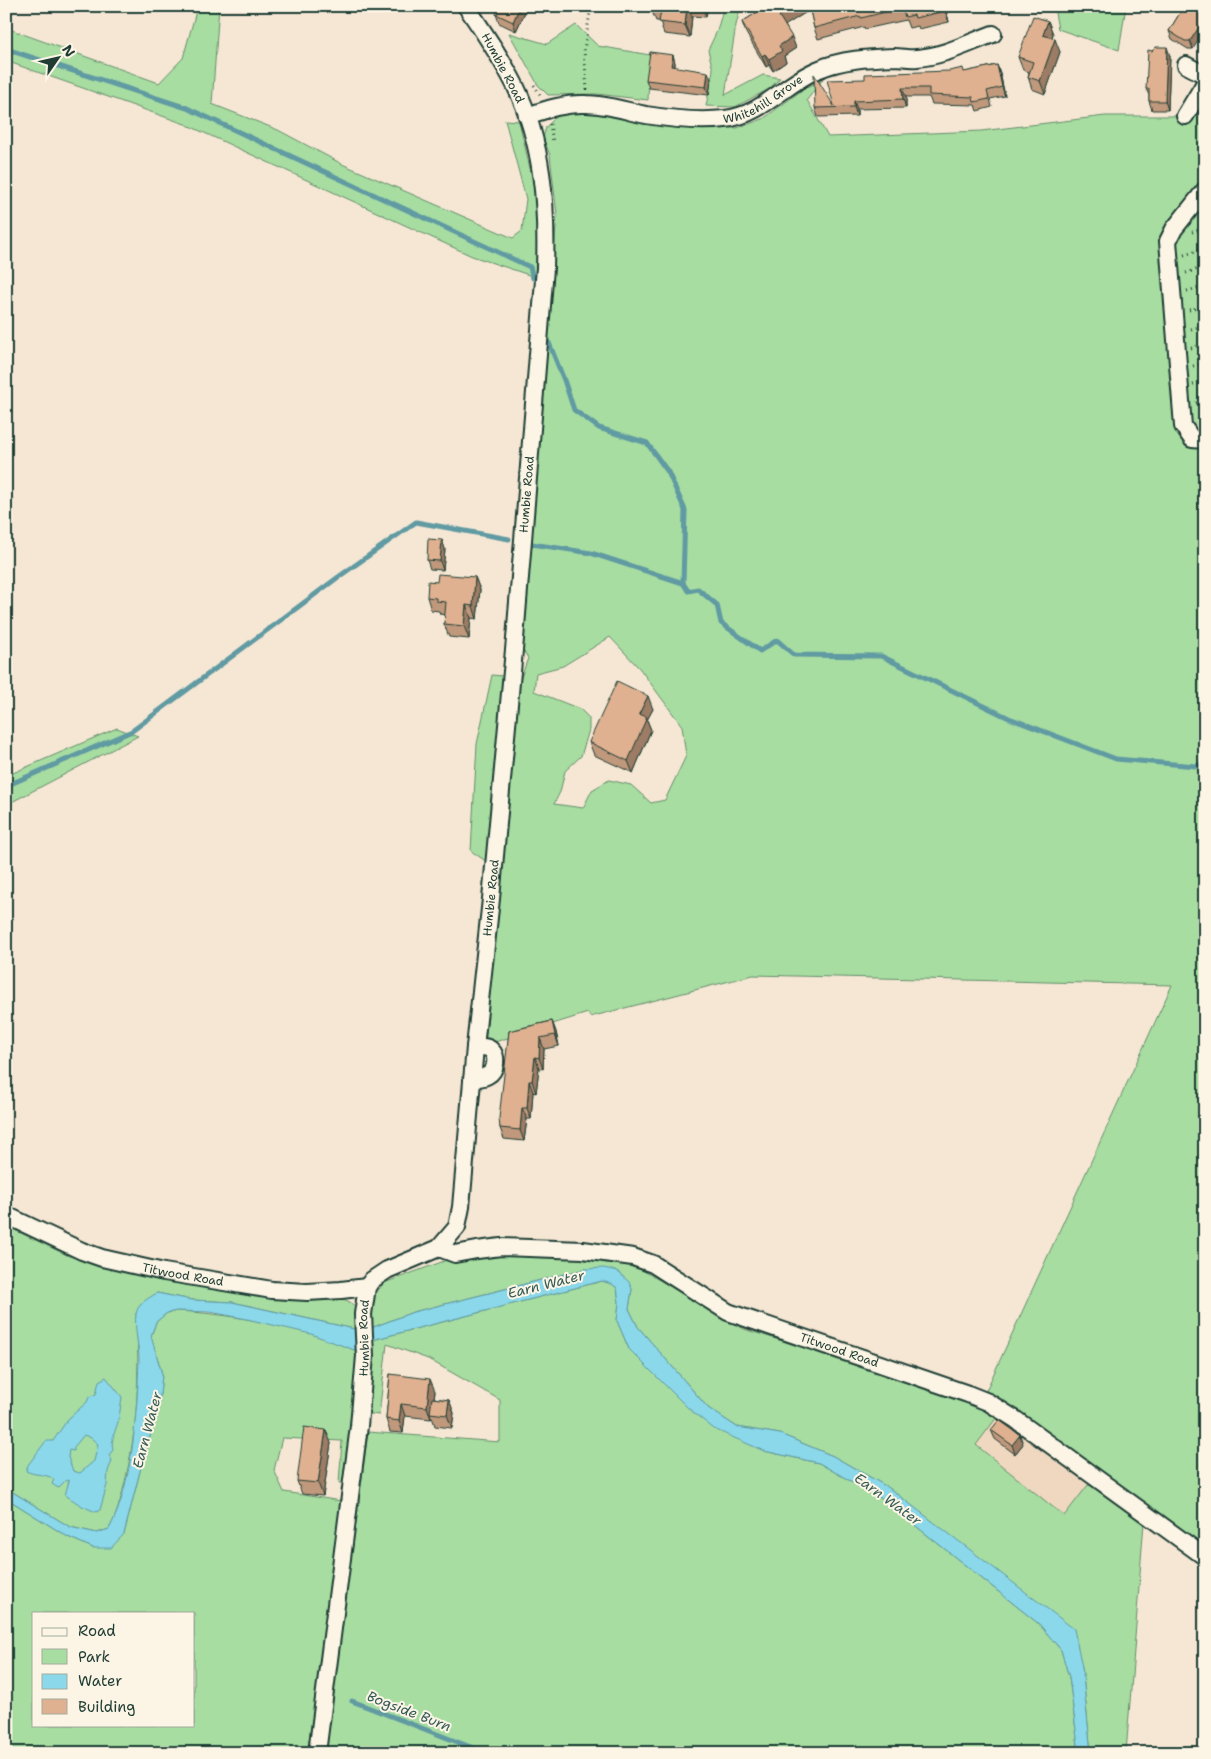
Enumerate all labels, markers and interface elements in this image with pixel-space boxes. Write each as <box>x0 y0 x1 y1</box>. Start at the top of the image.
street label: Humbie Road <box>478 30 528 106</box>
north arrow <box>32 32 82 82</box>
text: N <box>58 41 79 60</box>
street label: Whitehill Grove <box>722 71 806 127</box>
street label: Humbie Road <box>516 455 538 534</box>
street label: Humbie Road <box>479 858 503 937</box>
street label: Titwood Road <box>141 1259 225 1290</box>
water label: Earn Water <box>506 1266 587 1302</box>
street label: Humbie Road <box>355 1298 373 1377</box>
street label: Titwood Road <box>798 1329 881 1371</box>
water label: Earn Water <box>128 1389 166 1470</box>
water label: Earn Water <box>851 1469 925 1530</box>
legend <box>32 1612 195 1726</box>
text: Road <box>78 1621 116 1641</box>
text: Park <box>78 1647 110 1667</box>
text: Water <box>78 1671 122 1691</box>
water label: Bogside Burn <box>364 1687 454 1735</box>
text: Building <box>78 1697 135 1717</box>

